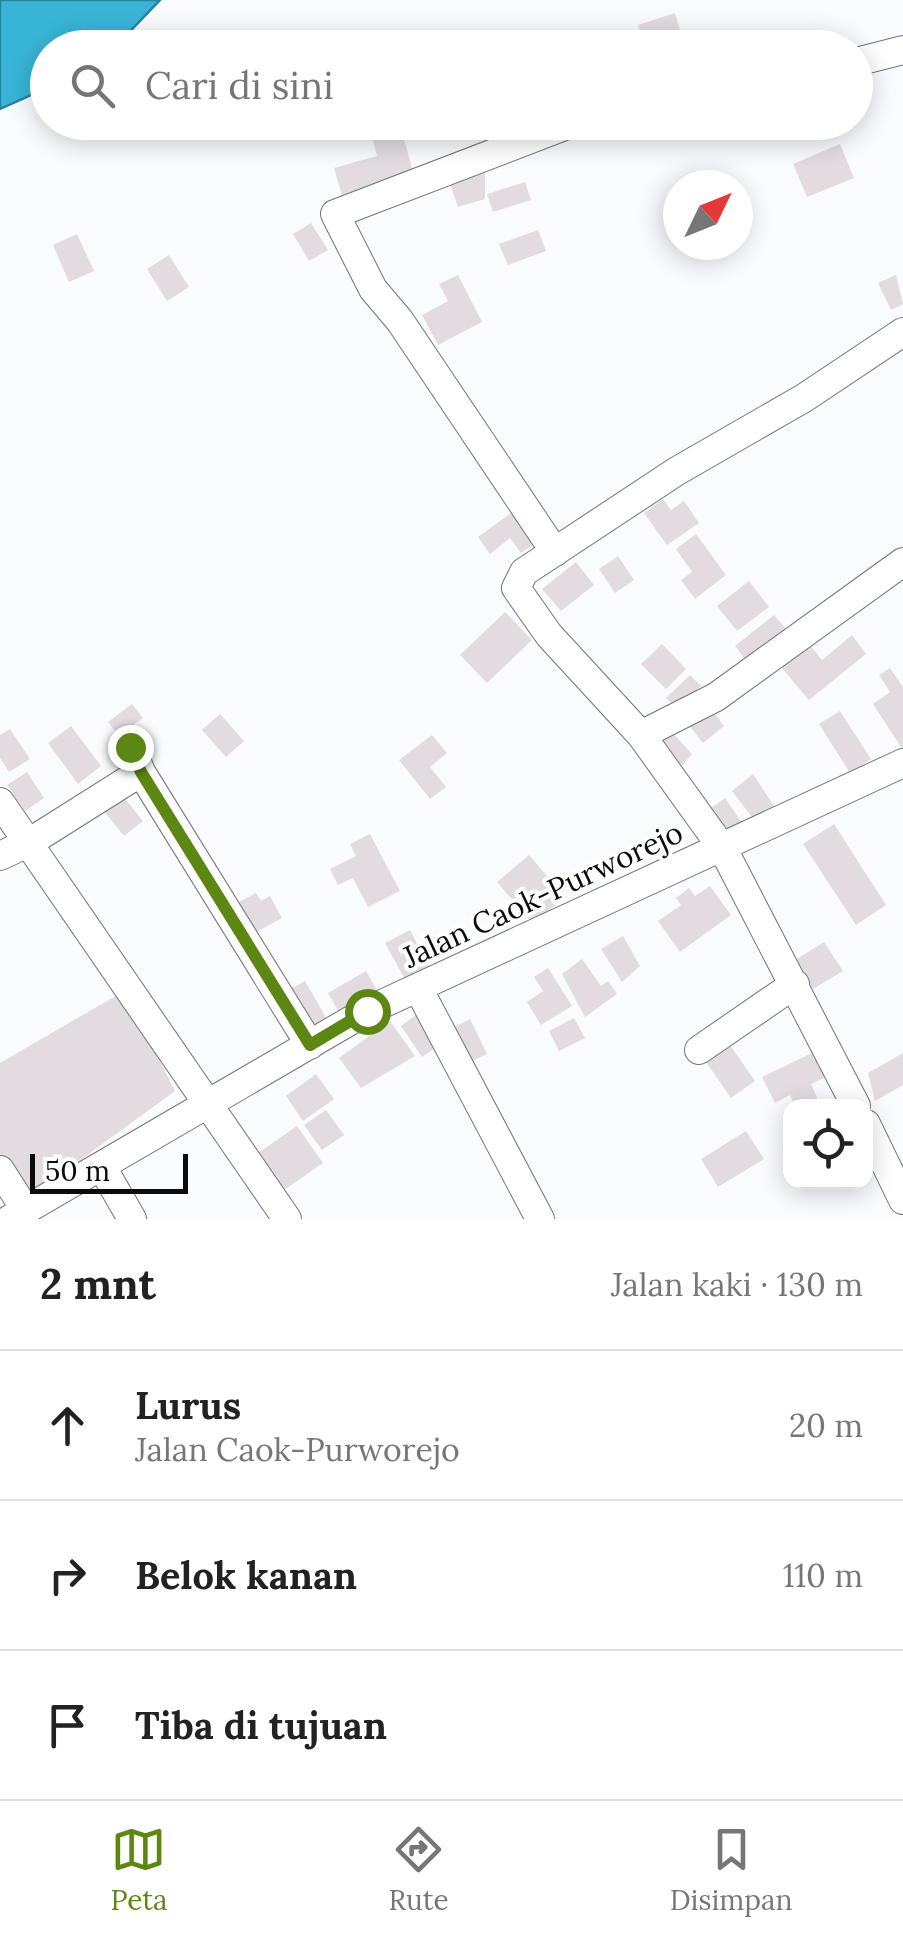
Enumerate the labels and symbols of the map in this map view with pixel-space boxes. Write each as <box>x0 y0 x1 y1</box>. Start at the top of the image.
north arrow <box>663 170 753 260</box>
route end <box>108 725 154 771</box>
street label: Jalan Caok-Purworejo <box>396 813 689 977</box>
route start <box>345 989 391 1035</box>
scale bar <box>30 1149 188 1194</box>

